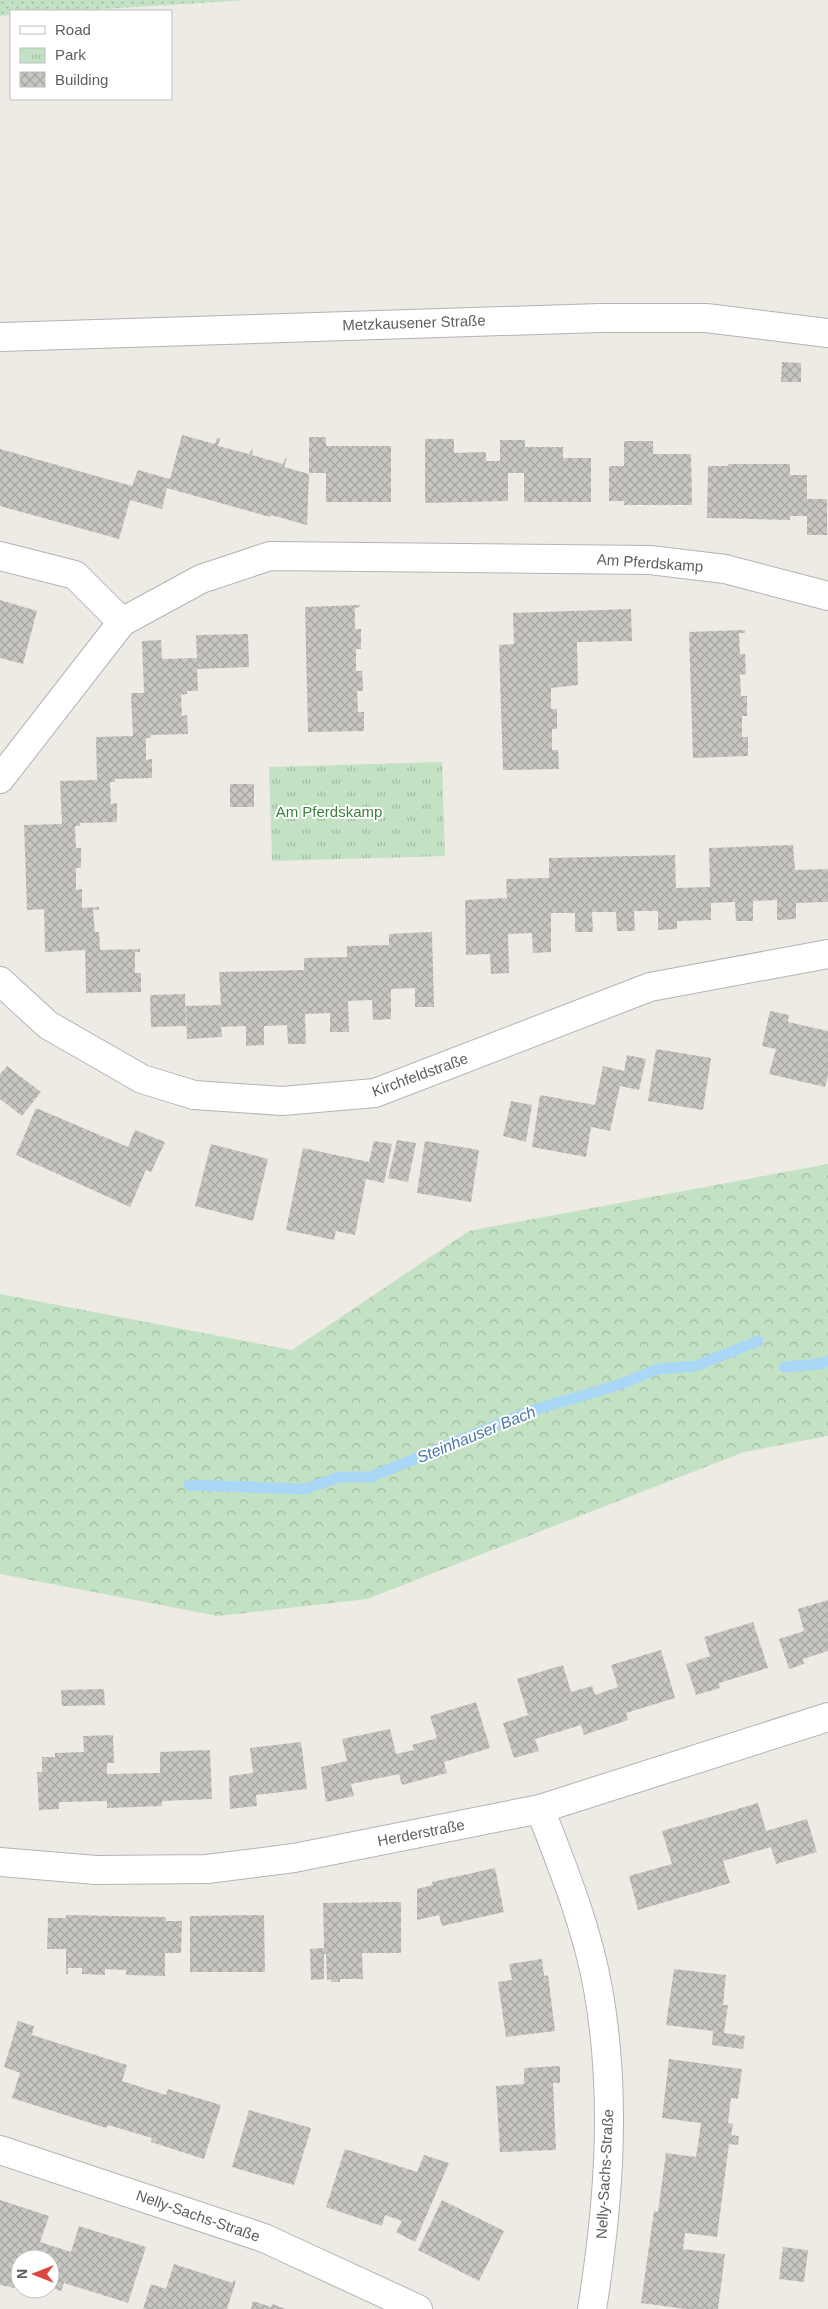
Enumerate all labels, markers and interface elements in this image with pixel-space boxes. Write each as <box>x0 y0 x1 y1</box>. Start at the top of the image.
legend <box>10 10 172 100</box>
text: Road <box>55 21 91 38</box>
text: Park <box>55 46 86 63</box>
text: Building <box>55 71 108 88</box>
street label: Metzkausener Straße <box>342 312 486 333</box>
street label: Am Pferdskamp <box>596 550 704 575</box>
park label: Am Pferdskamp <box>276 803 382 820</box>
street label: Kirchfeldstraße <box>370 1049 470 1100</box>
water label: Steinhauser Bach <box>414 1403 538 1466</box>
street label: Herderstraße <box>376 1816 466 1849</box>
street label: Nelly-Sachs-Straße <box>593 2109 616 2239</box>
street label: Nelly-Sachs-Straße <box>134 2186 262 2245</box>
north arrow <box>10 2249 60 2299</box>
text: N <box>14 2269 30 2279</box>

